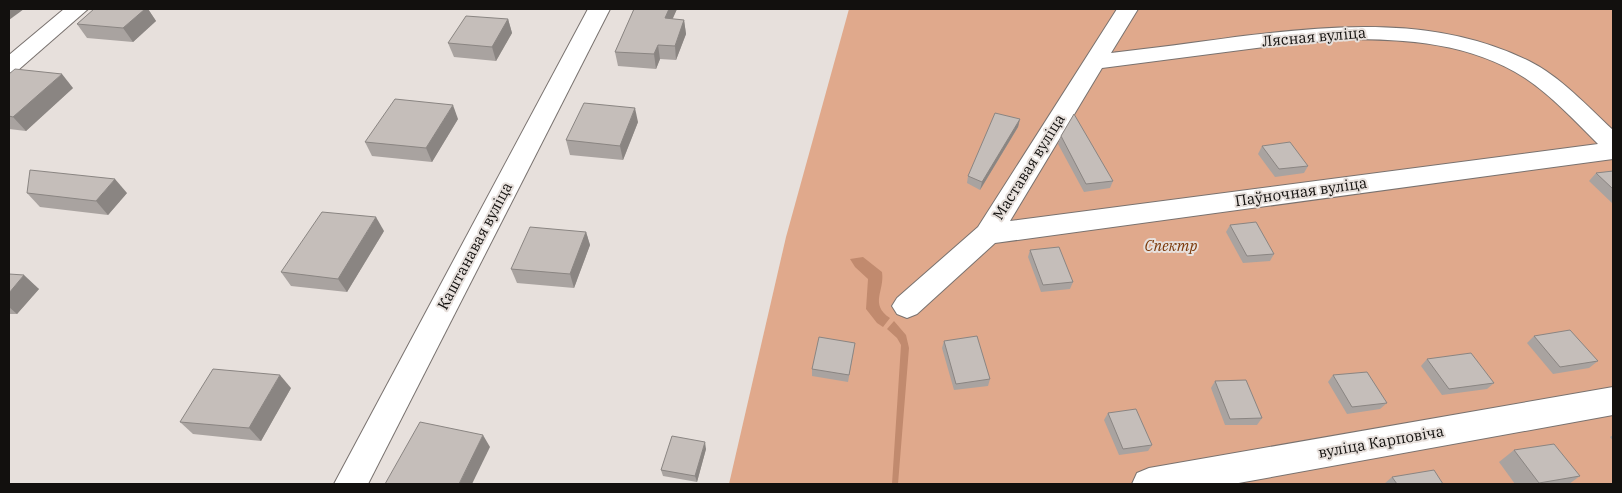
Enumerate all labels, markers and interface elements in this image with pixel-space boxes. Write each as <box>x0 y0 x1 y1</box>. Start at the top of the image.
street label: Лясная вуліца <box>1261 22 1367 51</box>
street label: Маставая вуліца <box>988 110 1069 223</box>
street label: Паўночная вуліца <box>1234 173 1368 210</box>
street label: Каштанавая вуліца <box>433 179 516 313</box>
park label: Спектр <box>1145 236 1197 255</box>
street label: вуліца Карповіча <box>1317 421 1445 462</box>

